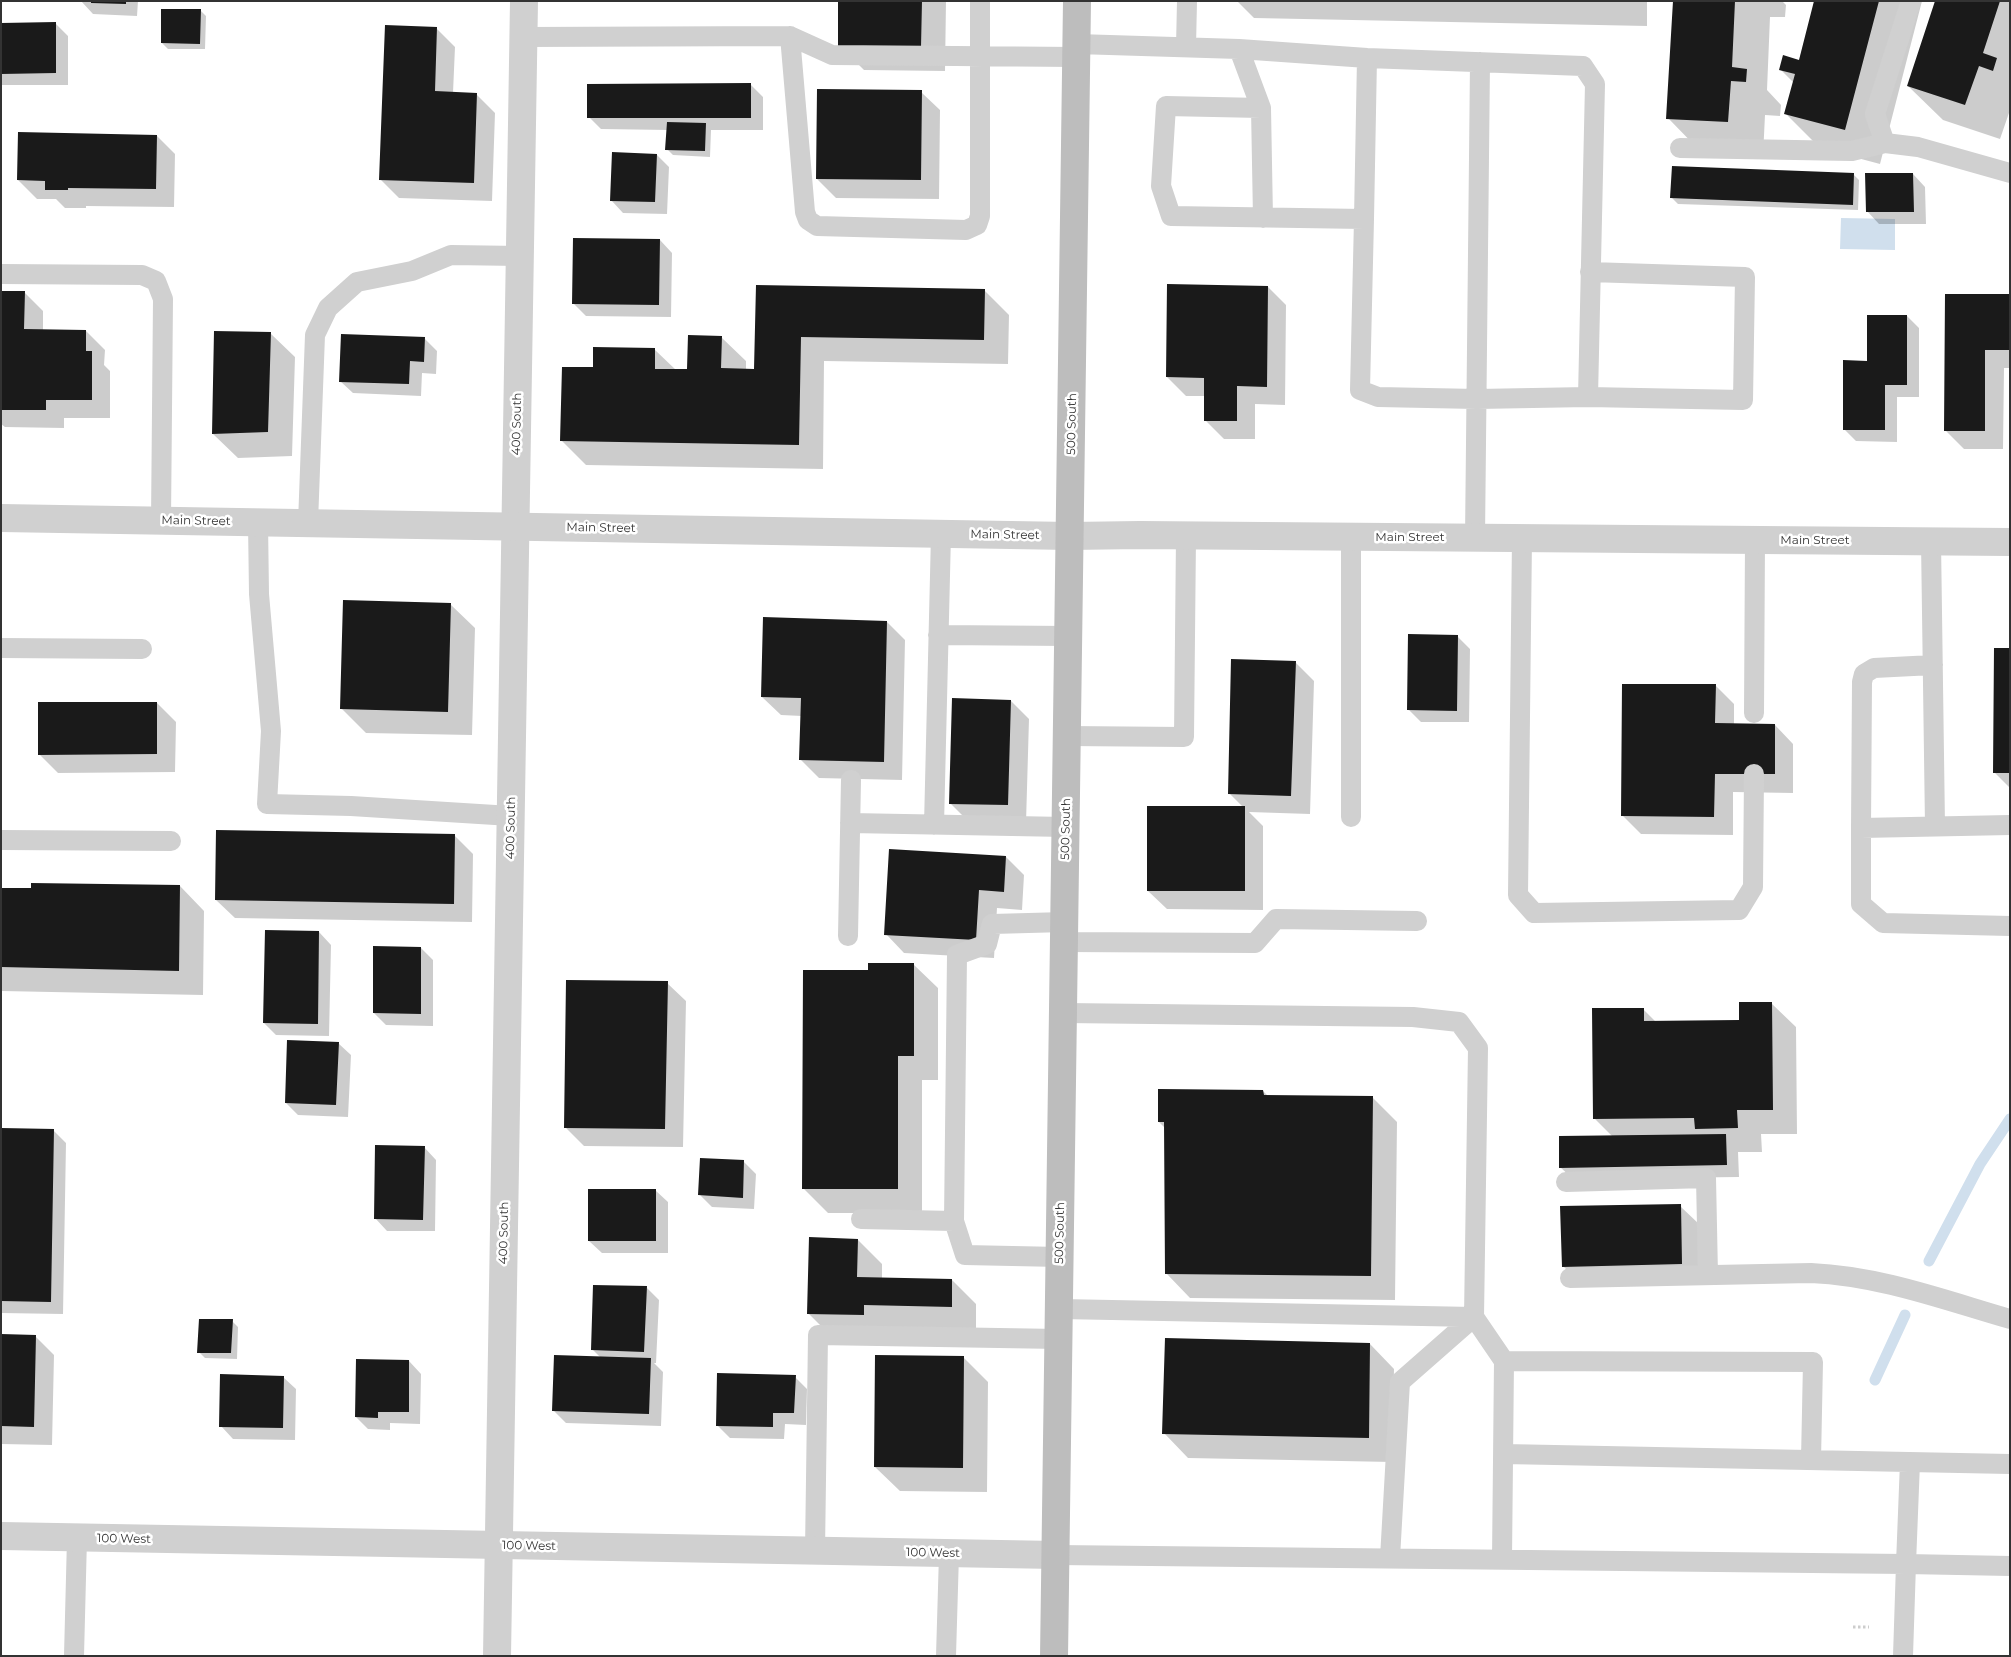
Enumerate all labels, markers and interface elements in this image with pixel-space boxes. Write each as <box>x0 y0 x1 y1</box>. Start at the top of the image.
street label: 400 South <box>509 392 525 456</box>
street label: 500 South <box>1064 393 1080 455</box>
street label: Main Street <box>161 513 231 529</box>
street label: Main Street <box>566 520 636 536</box>
street label: Main Street <box>970 527 1040 543</box>
street label: Main Street <box>1375 530 1445 544</box>
street label: Main Street <box>1780 533 1850 547</box>
street label: 400 South <box>503 796 519 860</box>
street label: 500 South <box>1058 798 1074 860</box>
street label: 400 South <box>496 1201 512 1265</box>
street label: 500 South <box>1052 1202 1068 1264</box>
street label: 100 West <box>97 1531 151 1547</box>
street label: 100 West <box>502 1538 556 1554</box>
street label: 100 West <box>906 1545 960 1561</box>

